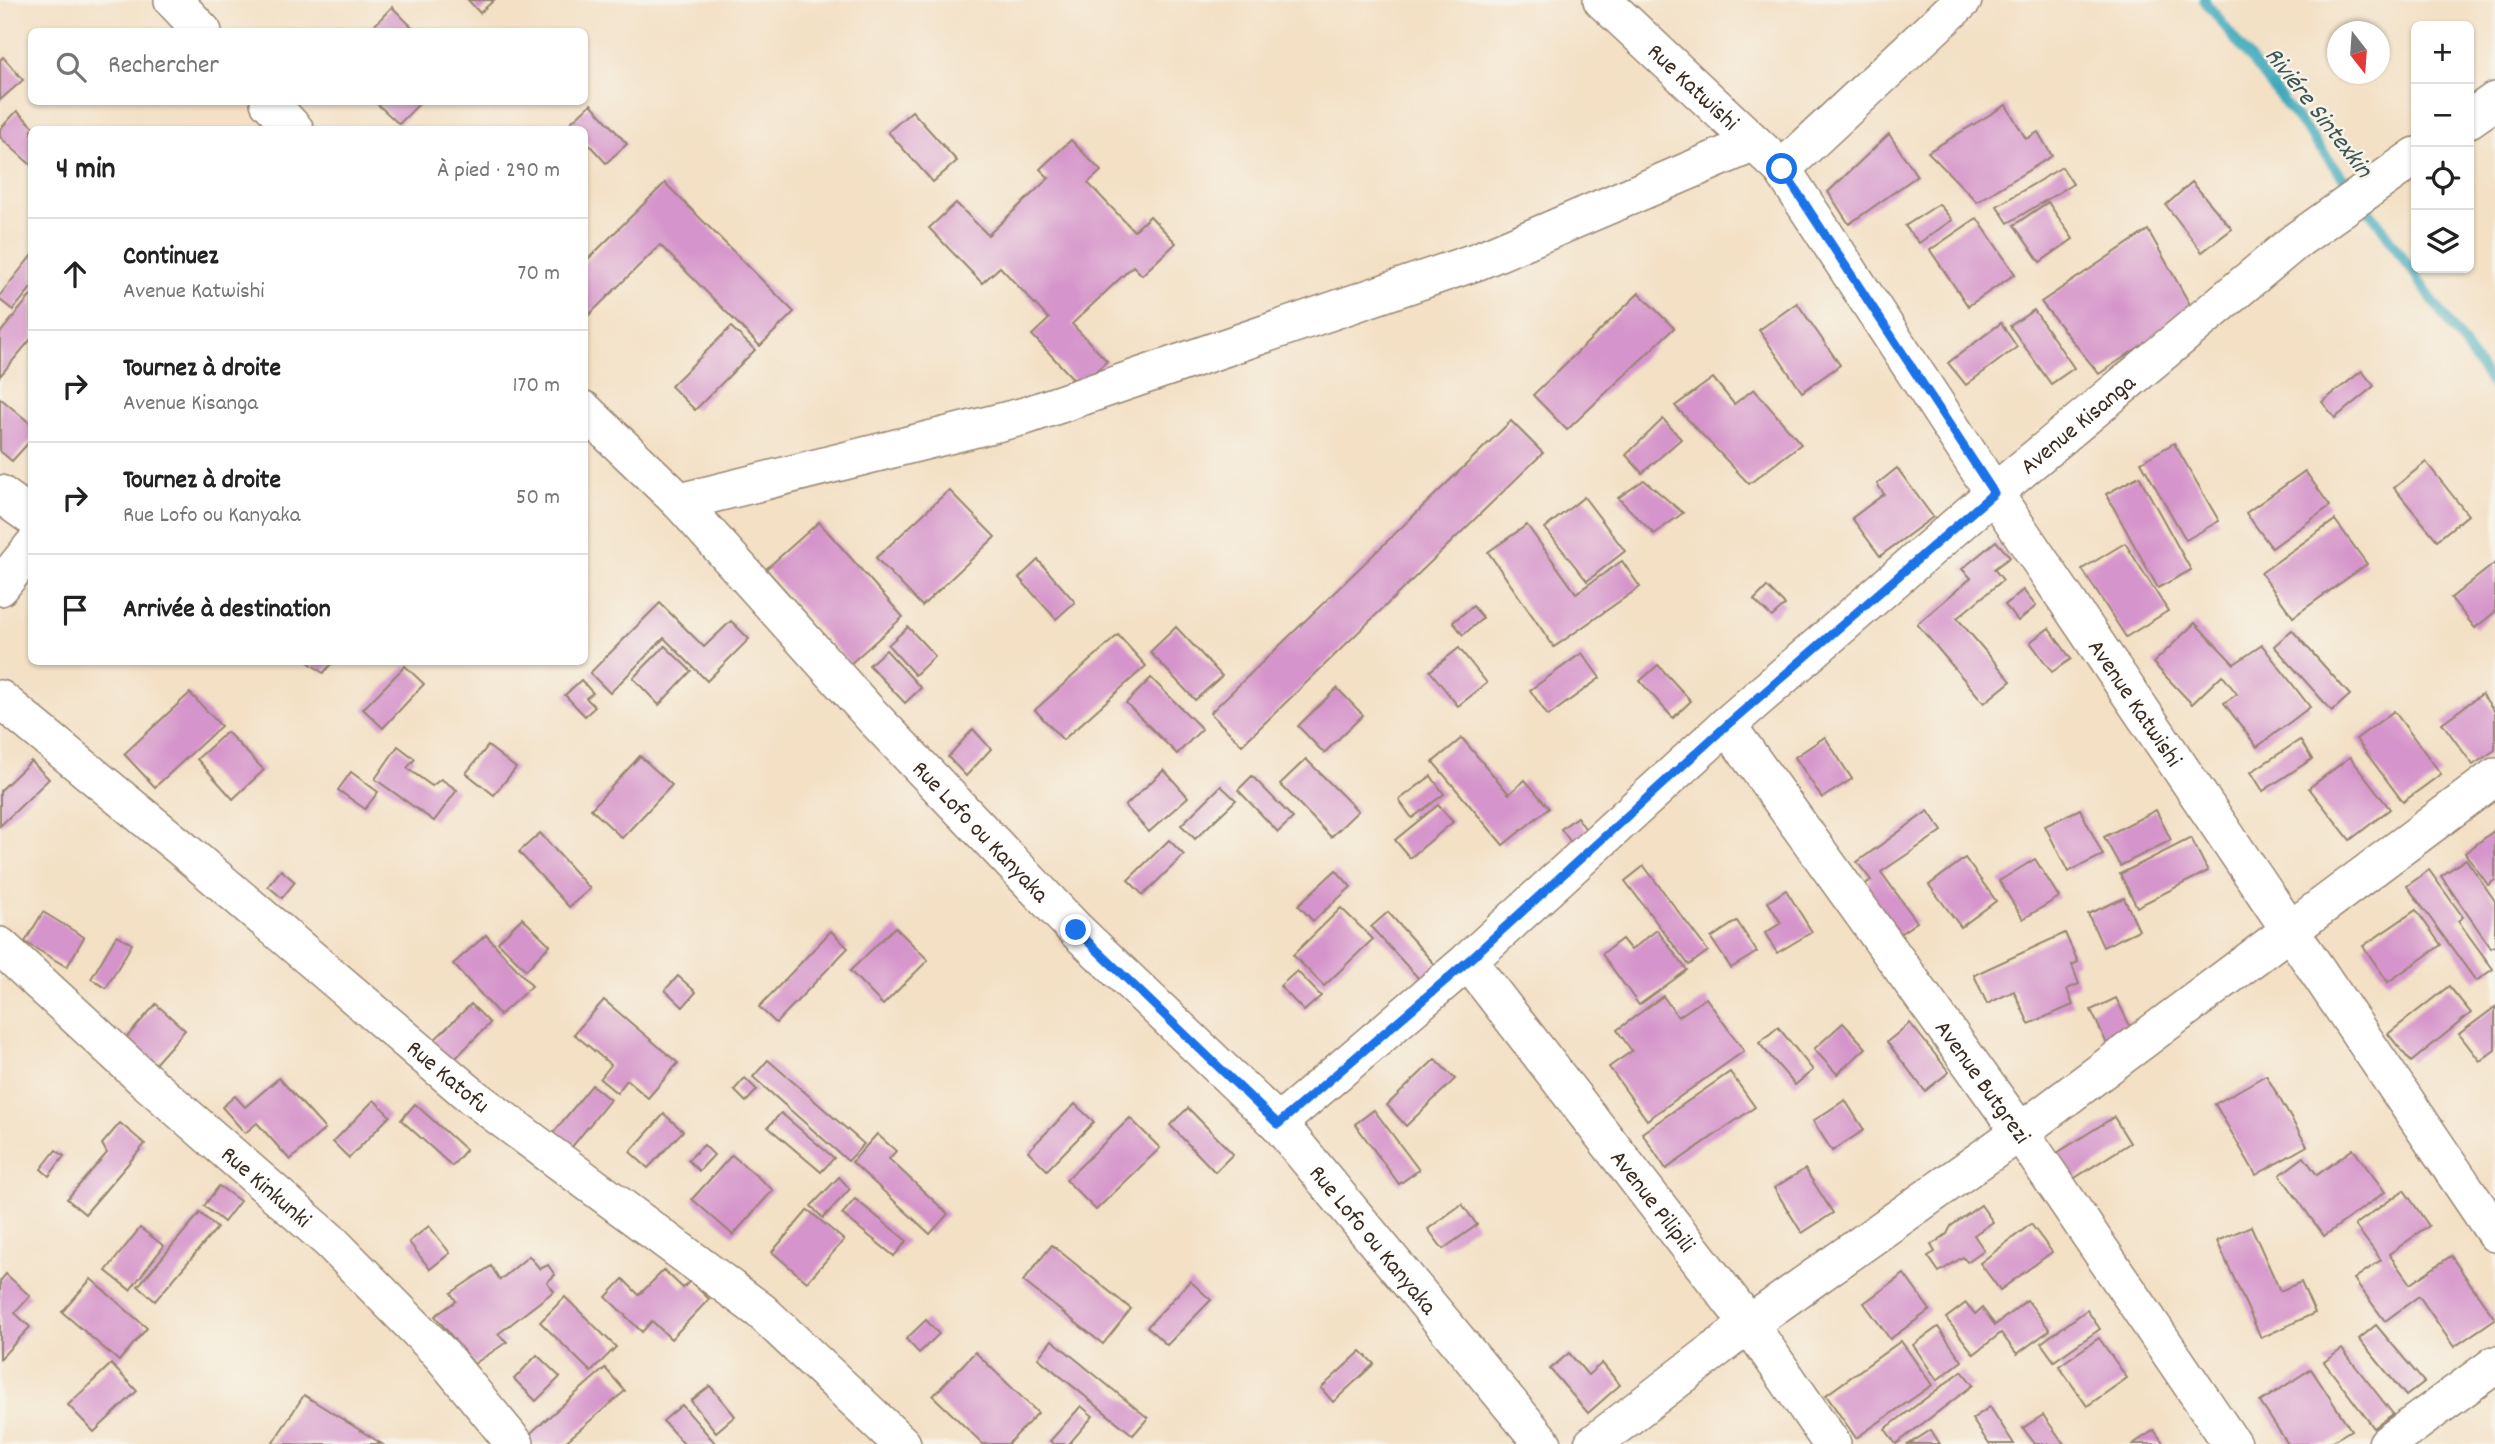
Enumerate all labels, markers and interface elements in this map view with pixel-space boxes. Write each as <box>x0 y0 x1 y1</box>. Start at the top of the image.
north arrow <box>2327 21 2390 84</box>
map controls <box>2411 21 2474 273</box>
button: + <box>2411 21 2474 84</box>
search box <box>28 28 588 105</box>
street label: Rue Katwishi <box>1638 37 1745 140</box>
water label: Riviére Sintexkin <box>2254 40 2381 187</box>
icon: search <box>52 48 90 86</box>
text: Rechercher <box>108 48 219 85</box>
button: − <box>2411 84 2474 147</box>
button: locate <box>2411 147 2474 210</box>
text: 4 min <box>56 150 115 193</box>
route start <box>1766 153 1797 184</box>
text: À pied · 290 m <box>437 155 560 188</box>
button: layers <box>2411 210 2474 273</box>
text: Continuez <box>123 239 218 276</box>
icon: ahead <box>56 255 94 293</box>
text: 70 m <box>518 258 560 291</box>
text: Avenue Katwishi <box>123 276 265 309</box>
text: Tournez à droite <box>123 351 281 388</box>
icon: right <box>56 367 94 405</box>
street label: Avenue Kisanga <box>2014 367 2145 484</box>
text: 170 m <box>513 370 560 403</box>
text: Avenue Kisanga <box>123 388 258 421</box>
text: Tournez à droite <box>123 463 281 500</box>
icon: right <box>56 479 94 517</box>
text: 50 m <box>516 482 560 515</box>
text: Rue Lofo ou Kanyaka <box>123 500 301 533</box>
icon: arrive <box>56 591 94 629</box>
text: Arrivée à destination <box>123 592 331 629</box>
street label: Avenue Katwishi <box>2078 633 2189 775</box>
street label: Rue Lofo ou Kanyaka <box>903 754 1056 912</box>
route end <box>1060 914 1091 945</box>
street label: Avenue Butgrezi <box>1925 1014 2037 1152</box>
street label: Rue Katofu <box>398 1033 495 1123</box>
street label: Rue Kinkunki <box>212 1139 318 1237</box>
street label: Avenue Pilipili <box>1600 1144 1702 1261</box>
street label: Rue Lofo ou Kanyaka <box>1299 1159 1444 1324</box>

